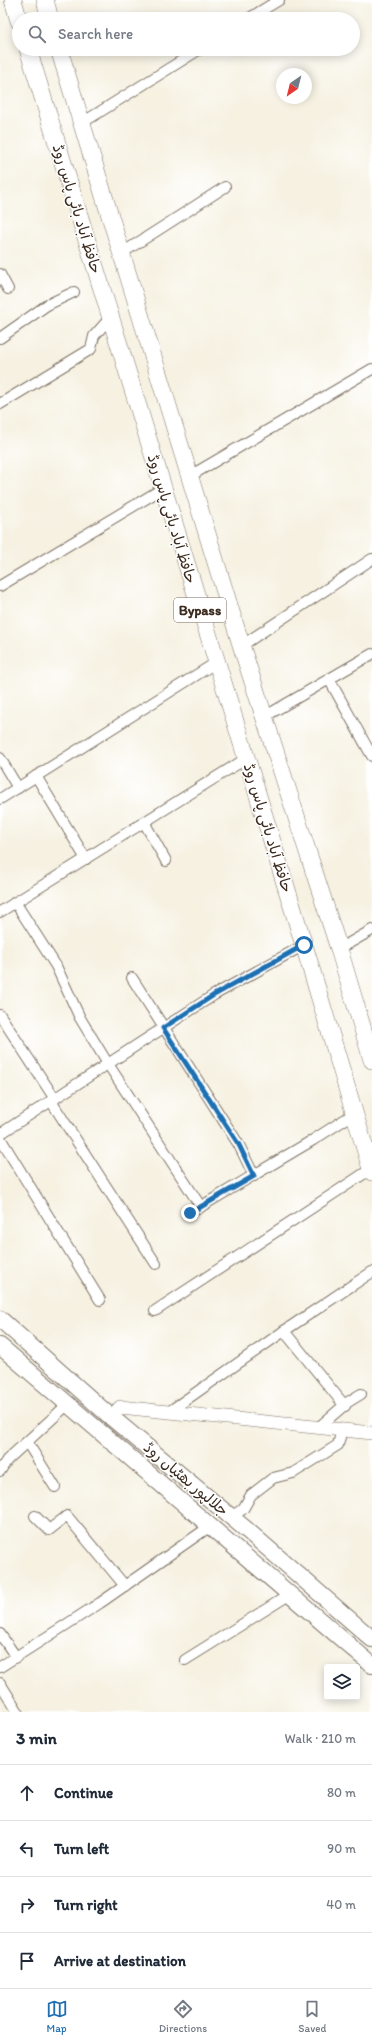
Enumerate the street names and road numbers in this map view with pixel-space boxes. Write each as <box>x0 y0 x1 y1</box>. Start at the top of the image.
street label: حافظ آباد بائی پاس روڈ <box>48 142 105 276</box>
street label: حافظ آباد بائی پاس روڈ <box>143 452 200 586</box>
road number: Bypass <box>174 598 226 622</box>
street label: حافظ آباد بائی پاس روڈ <box>239 761 296 895</box>
street label: جلالپور بھٹیاں روڈ <box>139 1438 232 1520</box>

